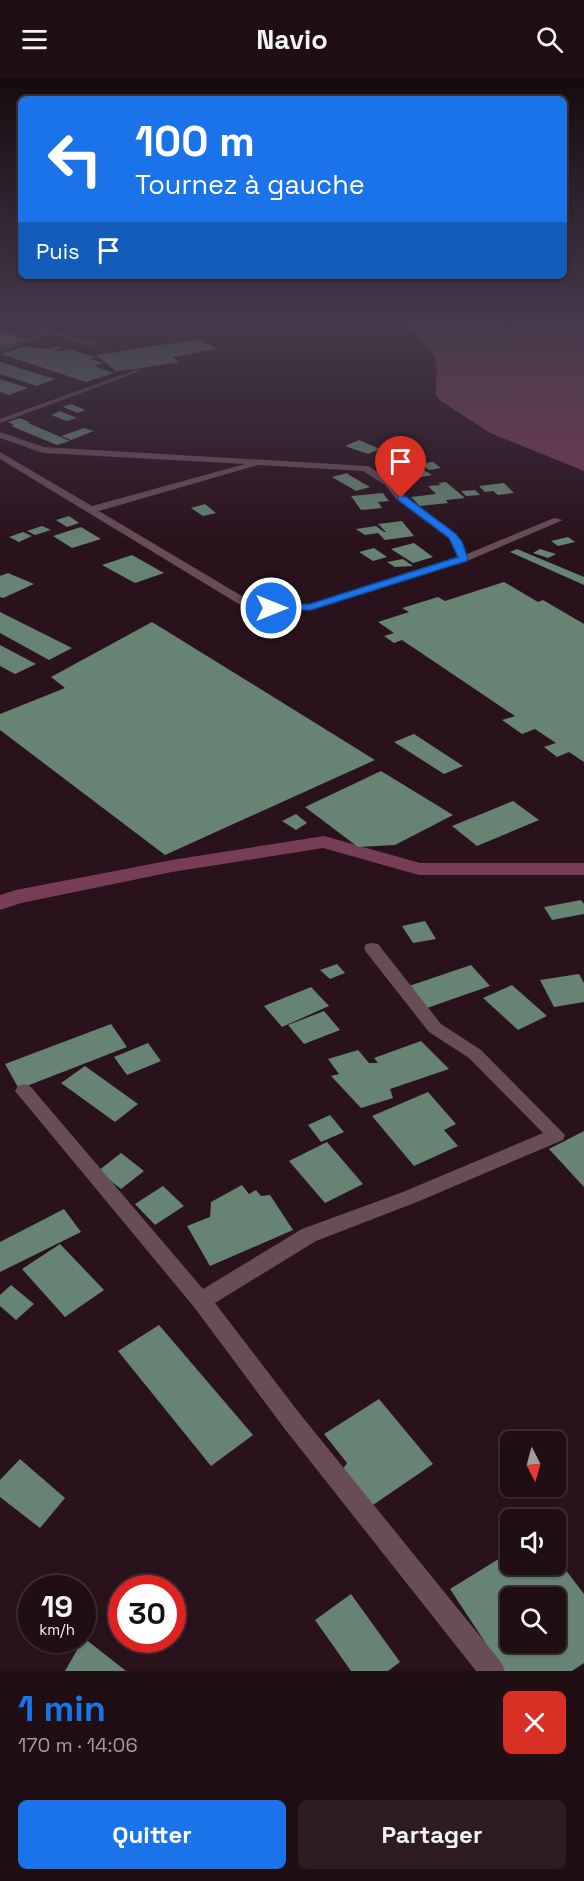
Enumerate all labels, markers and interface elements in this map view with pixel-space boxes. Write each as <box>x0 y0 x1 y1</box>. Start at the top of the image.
text: Navio <box>256 22 328 57</box>
icon: menu <box>18 23 51 56</box>
icon: search <box>533 23 566 56</box>
text: 100 m <box>135 115 255 168</box>
icon: left <box>36 120 114 198</box>
text: Tournez à gauche <box>135 167 365 202</box>
icon: arrive <box>92 234 125 267</box>
text: Puis <box>36 237 80 265</box>
pin <box>375 436 426 498</box>
icon: arrive <box>384 445 417 478</box>
position arrow <box>239 576 303 640</box>
north arrow <box>500 1431 566 1497</box>
map controls <box>500 1431 566 1653</box>
button: sound <box>500 1509 566 1575</box>
speed limit sign: 30 <box>108 1575 186 1653</box>
text: 19 <box>41 1587 73 1626</box>
button: search <box>500 1587 566 1653</box>
text: km/h <box>39 1620 75 1639</box>
text: 1 min <box>18 1686 106 1732</box>
button: close <box>503 1691 566 1754</box>
text: 170 m · 14:06 <box>18 1732 138 1758</box>
button: Quitter <box>18 1800 286 1869</box>
button: Partager <box>298 1800 566 1869</box>

